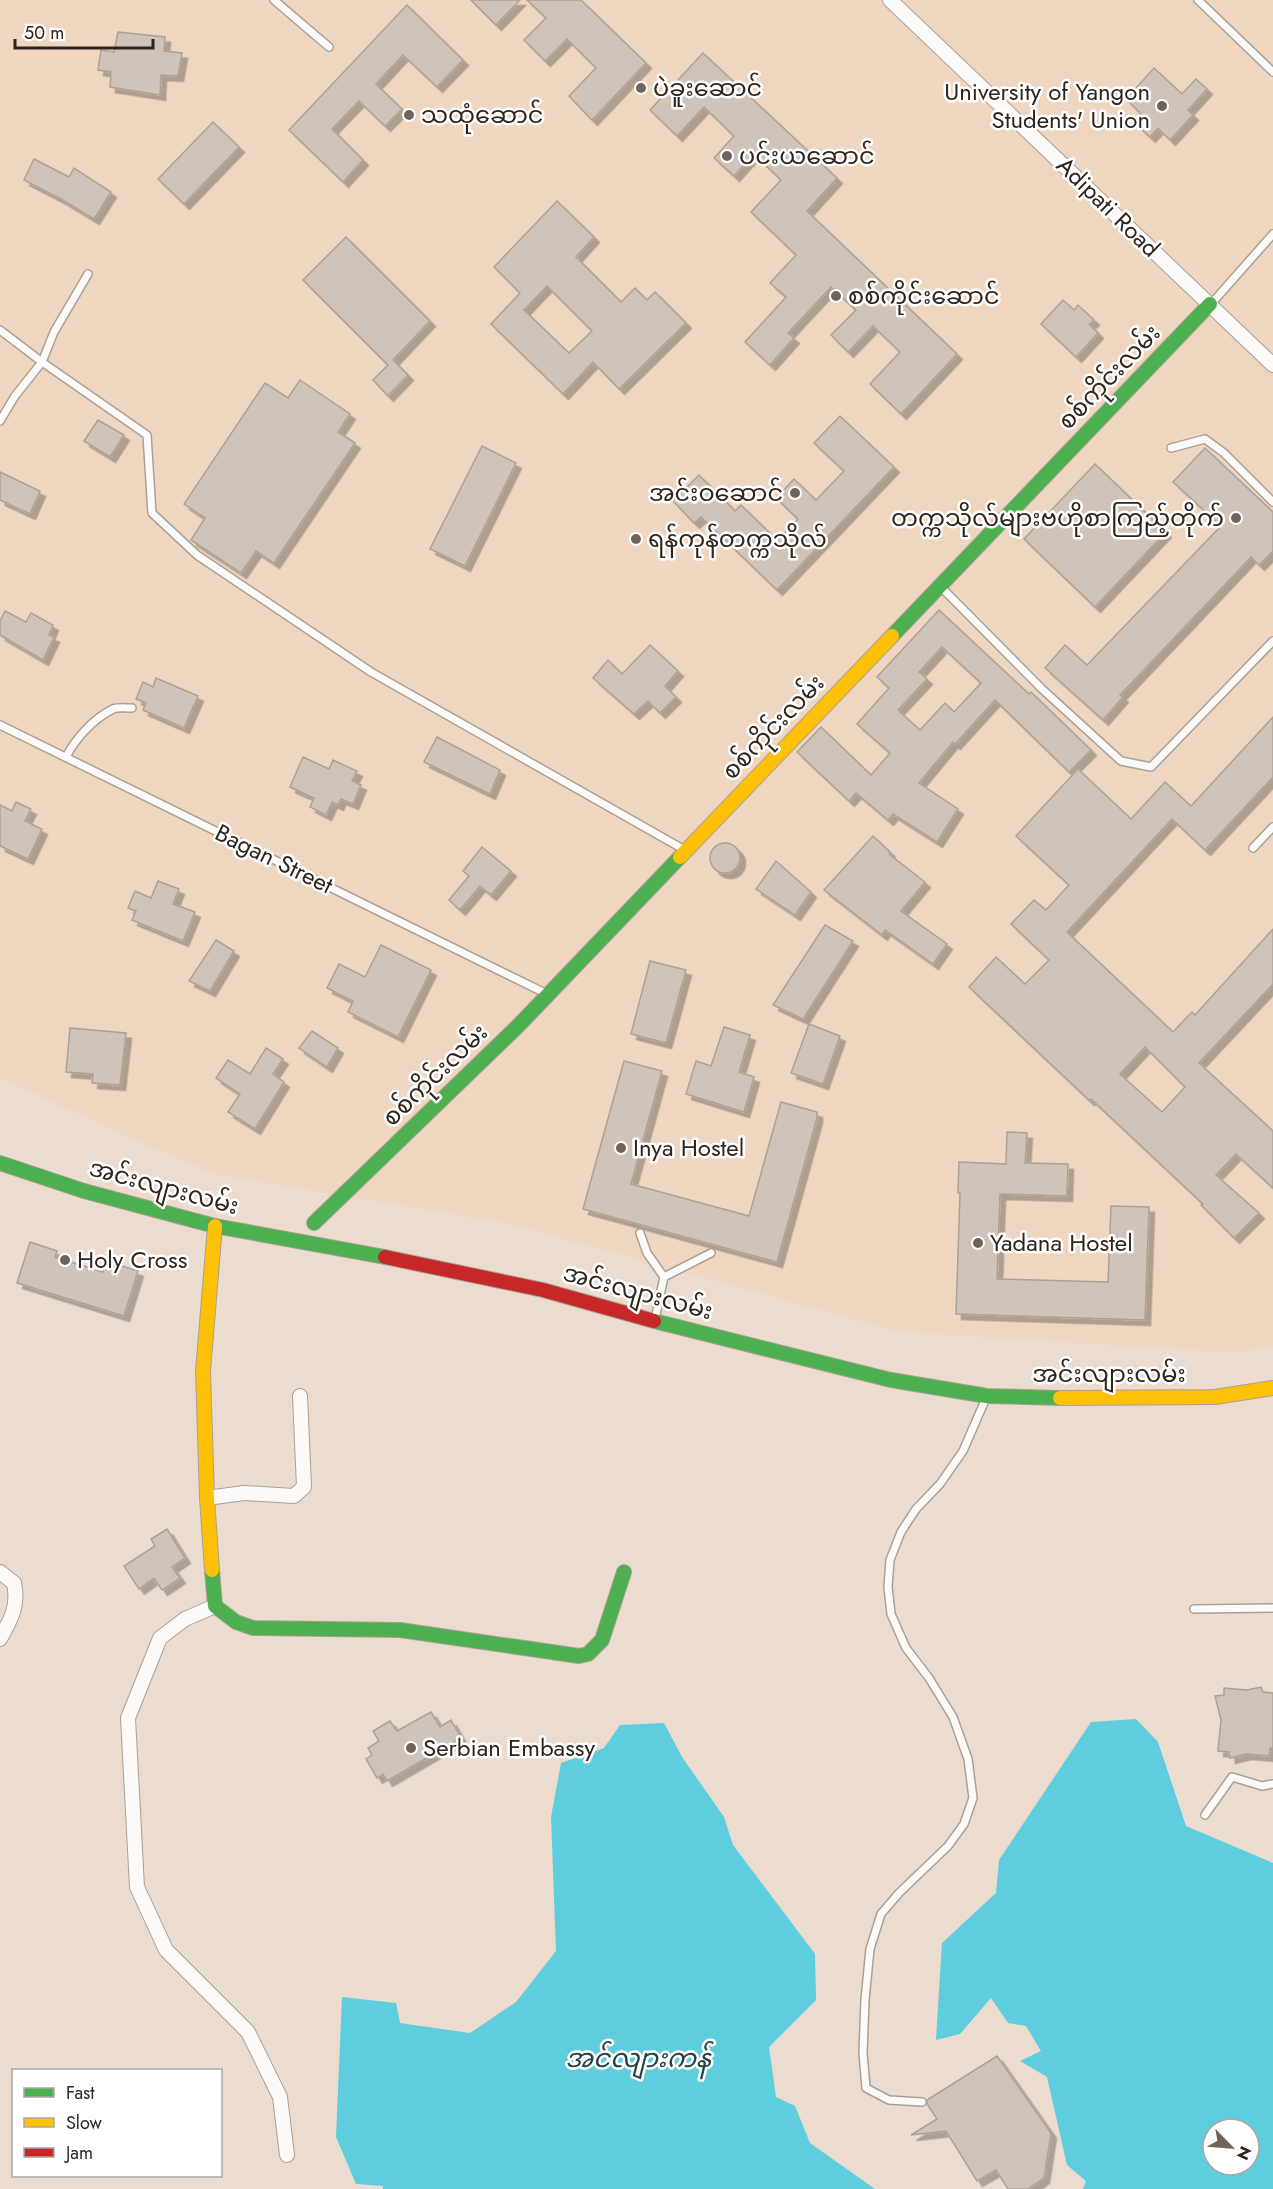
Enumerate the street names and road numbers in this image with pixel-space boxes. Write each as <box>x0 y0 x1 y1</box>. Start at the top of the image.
street label: Adipati Road <box>1049 148 1168 265</box>
street label: စစ်ကိုင်းလမ်း <box>1049 316 1169 439</box>
street label: စစ်ကိုင်းလမ်း <box>713 666 833 789</box>
street label: Bagan Street <box>209 815 339 902</box>
street label: စစ်ကိုင်းလမ်း <box>374 1015 497 1135</box>
street label: အင်းလျားလမ်း <box>85 1150 243 1225</box>
street label: အင်းလျားလမ်း <box>559 1255 717 1330</box>
street label: အင်းလျားလမ်း <box>1032 1356 1186 1393</box>

